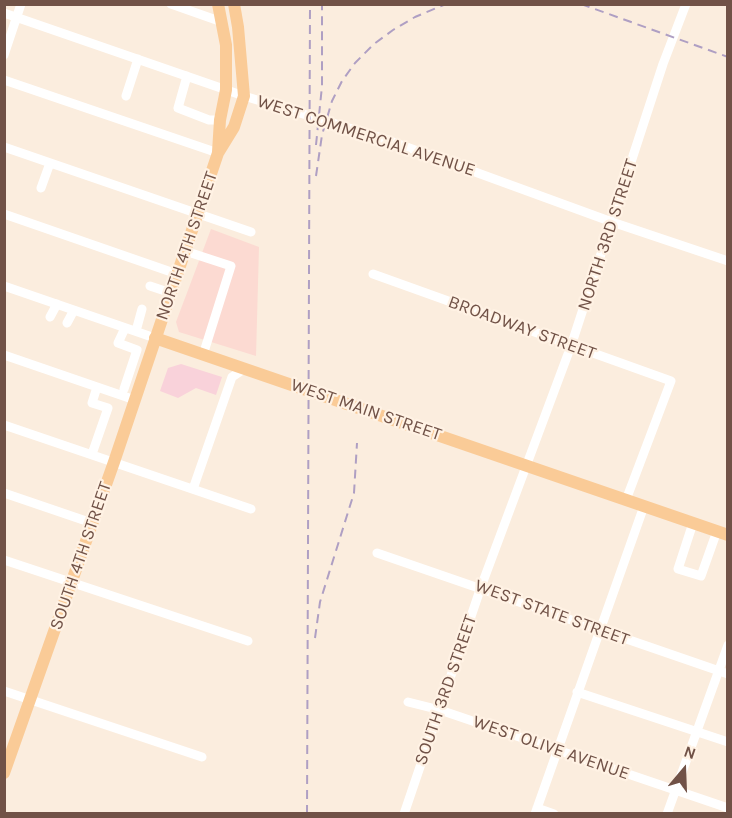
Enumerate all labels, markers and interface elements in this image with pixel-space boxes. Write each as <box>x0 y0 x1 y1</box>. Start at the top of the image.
street label: WEST COMMERCIAL AVENUE <box>254 90 478 182</box>
street label: NORTH 3RD STREET <box>573 156 643 314</box>
street label: NORTH 4TH STREET <box>151 169 223 323</box>
street label: BROADWAY STREET <box>445 291 599 365</box>
street label: WEST MAIN STREET <box>288 374 444 446</box>
street label: SOUTH 4TH STREET <box>46 479 116 633</box>
street label: WEST STATE STREET <box>472 575 632 651</box>
street label: SOUTH 3RD STREET <box>410 612 482 768</box>
street label: WEST OLIVE AVENUE <box>470 711 632 785</box>
north arrow <box>654 740 714 800</box>
text: N <box>681 742 699 763</box>

